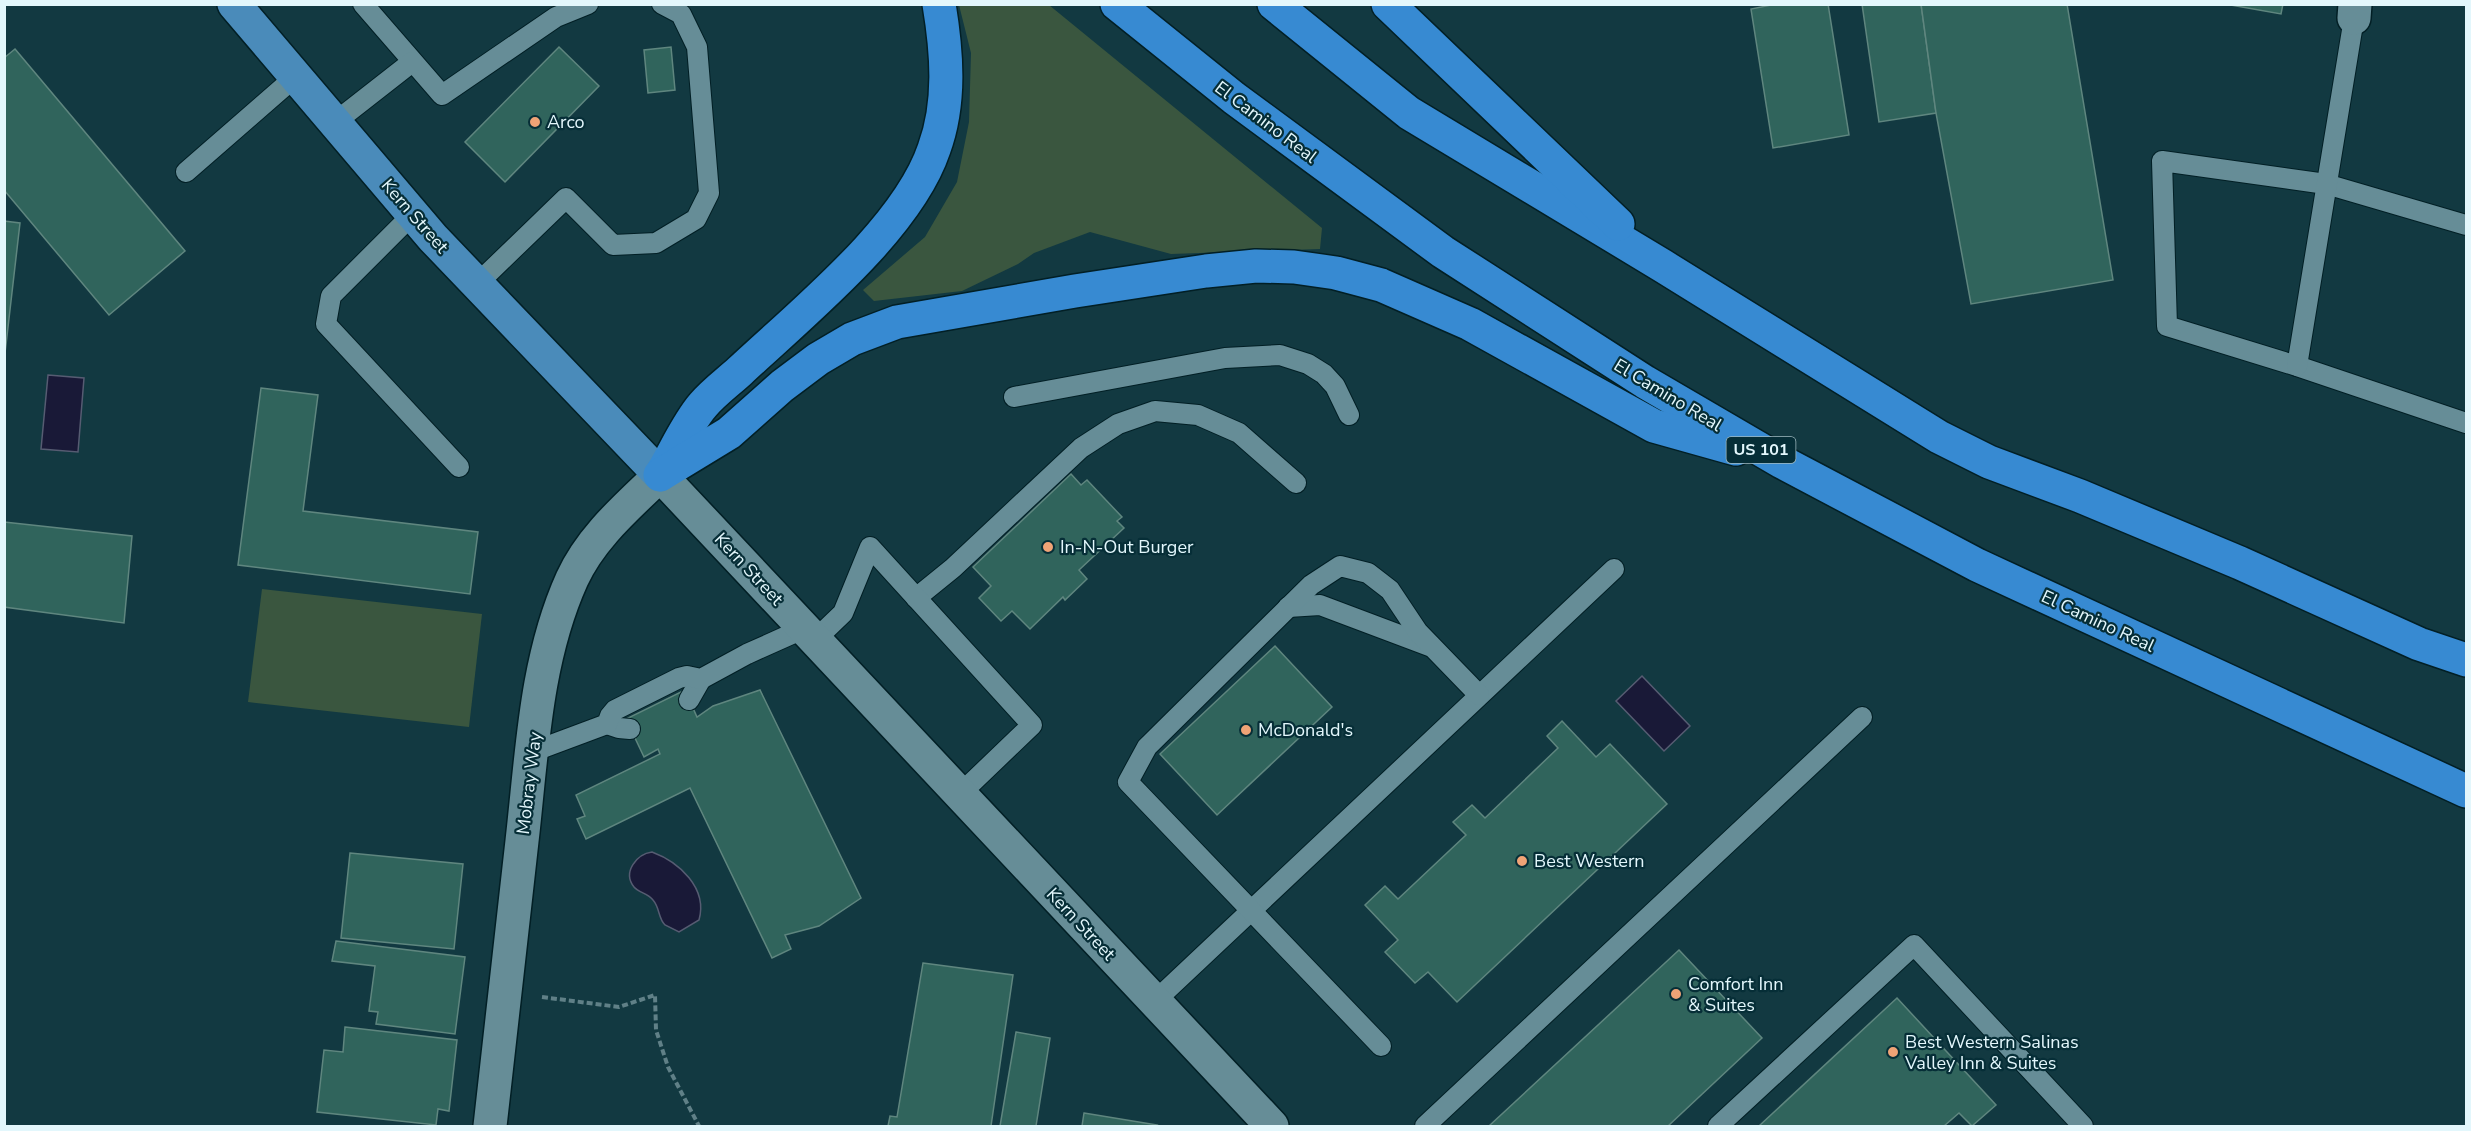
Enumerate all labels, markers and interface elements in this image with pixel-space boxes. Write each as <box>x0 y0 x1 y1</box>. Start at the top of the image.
street label: El Camino Real <box>1210 76 1323 169</box>
place label: Arco <box>547 110 585 134</box>
marker: Arco <box>528 115 542 129</box>
street label: Kern Street <box>376 174 454 259</box>
street label: El Camino Real <box>1609 353 1727 437</box>
road number: US 101 <box>1726 437 1796 463</box>
street label: Kern Street <box>709 528 789 611</box>
place label: In-N-Out Burger <box>1060 535 1194 559</box>
marker: In-N-Out Burger <box>1041 540 1055 554</box>
street label: El Camino Real <box>2037 584 2159 658</box>
place label: McDonald's <box>1258 718 1353 742</box>
marker: McDonald's <box>1239 723 1253 737</box>
street label: Mobray Way <box>511 730 547 836</box>
place label: Best Western <box>1534 849 1645 873</box>
marker: Best Western <box>1515 854 1529 868</box>
street label: Kern Street <box>1041 883 1121 966</box>
place label: Comfort Inn & Suites <box>1688 972 1784 1017</box>
marker: Comfort Inn & Suites <box>1669 987 1683 1001</box>
place label: Best Western Salinas Valley Inn & Suites <box>1904 1030 2079 1075</box>
marker: Best Western Salinas Valley Inn & Suites <box>1886 1045 1900 1059</box>

